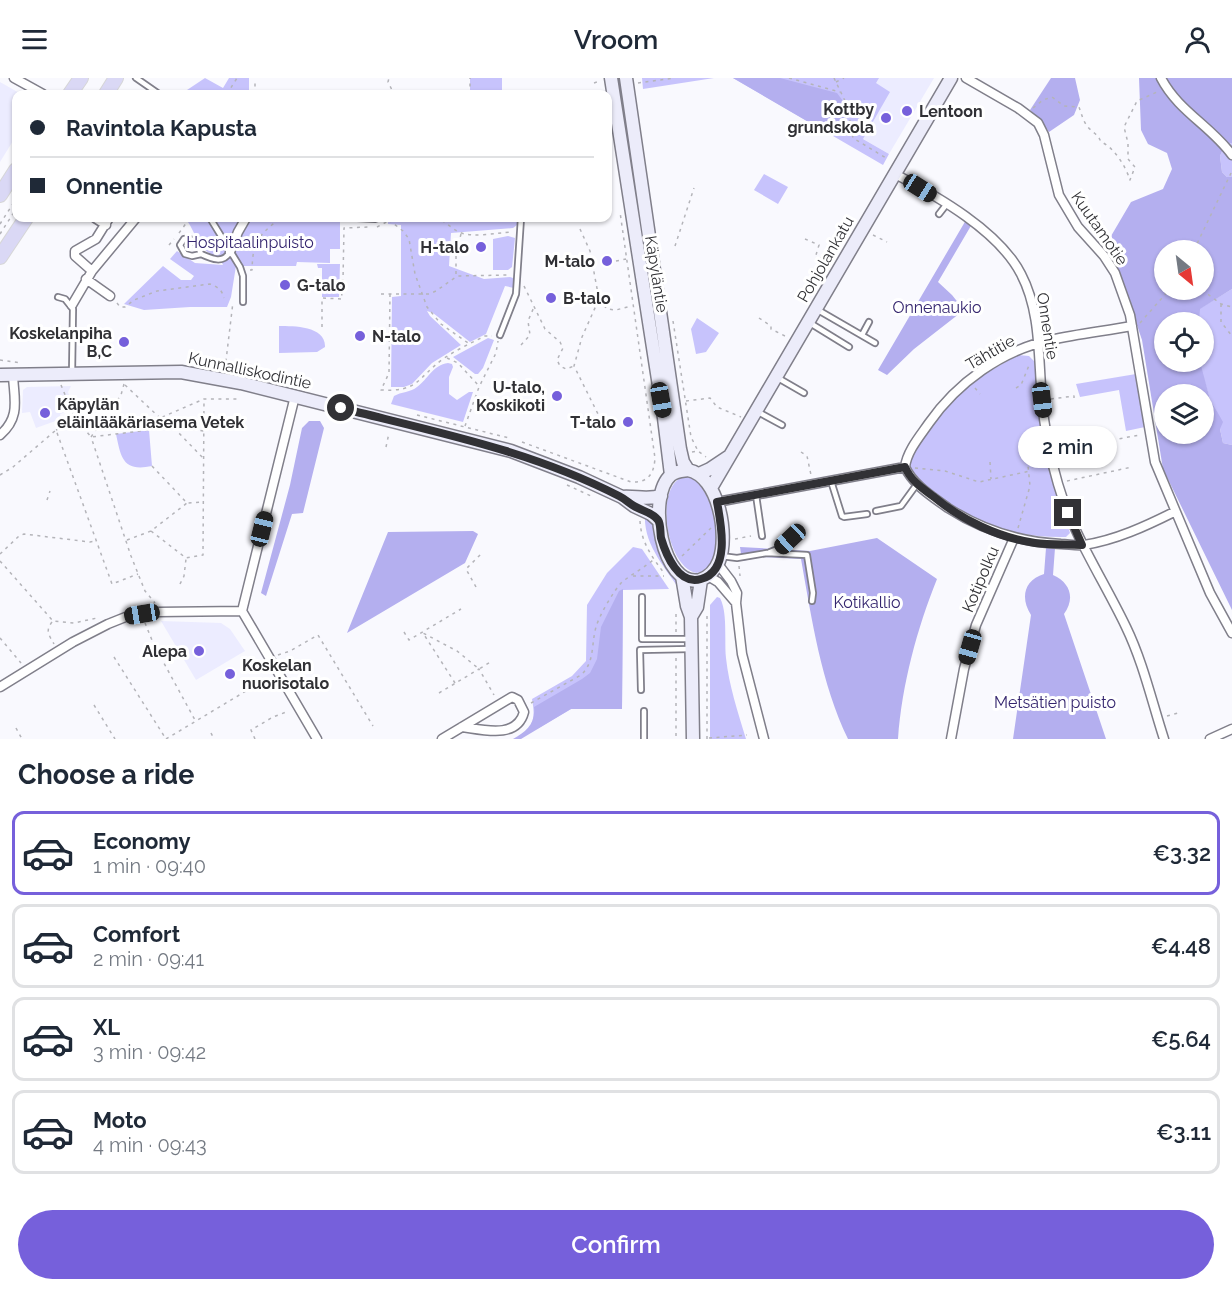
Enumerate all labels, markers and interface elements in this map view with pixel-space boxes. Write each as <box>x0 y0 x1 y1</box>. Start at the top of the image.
icon: menu <box>18 23 51 56</box>
icon: person <box>1181 23 1214 56</box>
text: Vroom <box>574 24 658 55</box>
place label: Kottby grundskola <box>787 100 874 137</box>
place label: Lentoon <box>919 102 983 121</box>
marker: Lentoon <box>900 104 914 118</box>
marker: Kottby grundskola <box>879 111 893 125</box>
text: Ravintola Kapusta <box>66 115 257 141</box>
car <box>900 171 940 205</box>
text: Onnentie <box>66 173 163 199</box>
street label: Kuutamotie <box>1067 188 1132 269</box>
street label: Pohjolankatu <box>793 213 858 306</box>
park label: Hospitaalinpuisto <box>186 233 314 252</box>
street label: Käpyläntie <box>641 234 672 314</box>
place label: H-talo <box>420 238 469 257</box>
marker: H-talo <box>474 240 488 254</box>
north arrow <box>1154 240 1214 300</box>
map controls <box>1154 240 1214 444</box>
place label: M-talo <box>544 252 595 271</box>
marker: M-talo <box>600 254 614 268</box>
place label: G-talo <box>297 276 346 295</box>
marker: G-talo <box>278 278 292 292</box>
place label: B-talo <box>563 289 611 308</box>
marker: B-talo <box>544 291 558 305</box>
street label: Onnentie <box>1033 291 1062 361</box>
park label: Onnenaukio <box>892 298 982 317</box>
button: locate <box>1154 312 1214 372</box>
place label: Koskelanpiha B,C <box>9 324 112 361</box>
place label: N-talo <box>372 327 421 346</box>
marker: N-talo <box>353 329 367 343</box>
street label: Tähtitie <box>962 331 1018 374</box>
marker: Koskelanpiha B,C <box>117 335 131 349</box>
street label: Kunnalliskodintie <box>187 348 313 393</box>
place label: U-talo, Koskikoti <box>476 378 545 415</box>
car <box>649 381 673 419</box>
car <box>1031 381 1053 419</box>
button: layers <box>1154 384 1214 444</box>
marker: U-talo, Koskikoti <box>550 389 564 403</box>
route start <box>327 394 354 421</box>
place label: Käpylän eläinlääkäriasema Vetek <box>57 395 244 432</box>
marker: Käpylän eläinlääkäriasema Vetek <box>38 406 52 420</box>
place label: T-talo <box>570 413 616 432</box>
marker: T-talo <box>621 415 635 429</box>
callout: 2 min <box>1018 426 1118 468</box>
text: 2 min <box>1042 435 1093 459</box>
route end <box>1054 499 1081 526</box>
car <box>249 509 275 549</box>
car <box>771 520 809 558</box>
street label: Kotipolku <box>958 543 1003 615</box>
park label: Kotikallio <box>834 593 900 612</box>
car <box>123 602 161 626</box>
car <box>956 627 984 667</box>
place label: Alepa <box>142 642 187 661</box>
marker: Alepa <box>192 644 206 658</box>
place label: Koskelan nuorisotalo <box>242 656 329 693</box>
marker: Koskelan nuorisotalo <box>223 667 237 681</box>
park label: Metsätien puisto <box>994 693 1116 712</box>
text: Choose a ride <box>18 759 194 790</box>
icon: car <box>21 826 75 880</box>
text: Economy <box>93 828 191 854</box>
text: €3.32 <box>1153 840 1211 866</box>
text: 1 min · 09:40 <box>93 854 206 878</box>
icon: car <box>21 919 75 973</box>
text: Comfort <box>93 921 180 947</box>
text: €4.48 <box>1151 933 1211 959</box>
text: 2 min · 09:41 <box>93 947 204 971</box>
icon: car <box>21 1012 75 1066</box>
text: XL <box>93 1014 120 1040</box>
text: €5.64 <box>1151 1026 1211 1052</box>
text: 3 min · 09:42 <box>93 1040 206 1064</box>
icon: car <box>21 1105 75 1159</box>
text: Moto <box>93 1107 147 1133</box>
text: €3.11 <box>1156 1119 1211 1145</box>
text: 4 min · 09:43 <box>93 1133 207 1157</box>
button: Confirm <box>18 1210 1214 1279</box>

